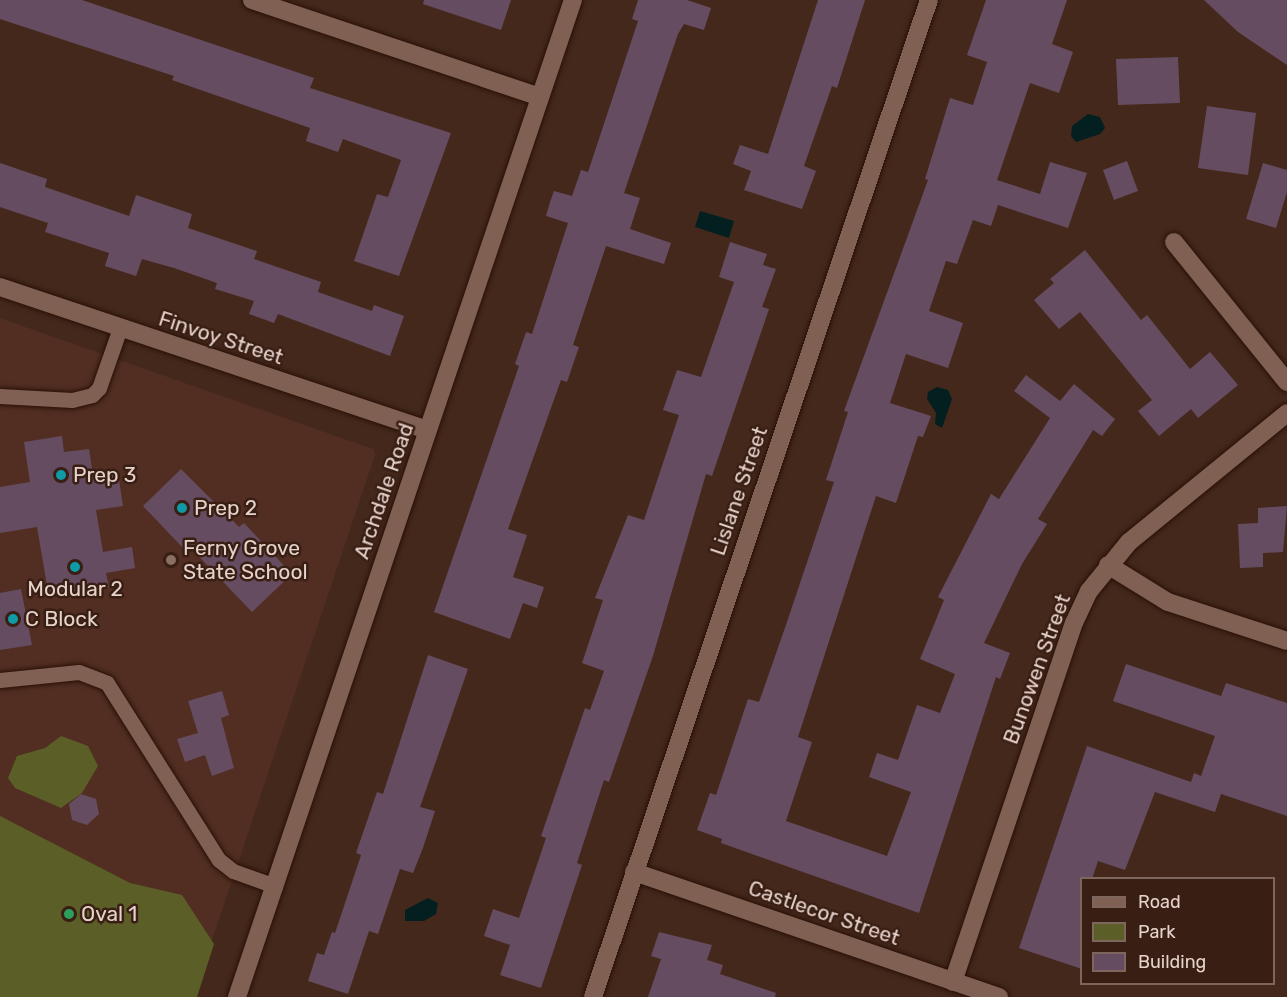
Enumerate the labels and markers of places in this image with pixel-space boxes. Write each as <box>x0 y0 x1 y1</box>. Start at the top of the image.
place label: Prep 3 <box>73 462 136 488</box>
marker: Prep 3 <box>54 468 68 482</box>
place label: Prep 2 <box>194 495 257 521</box>
marker: Prep 2 <box>175 501 189 515</box>
place label: Ferny Grove State School <box>183 535 308 585</box>
marker: Ferny Grove State School <box>164 553 178 567</box>
marker: Modular 2 <box>68 560 82 574</box>
place label: Modular 2 <box>27 576 123 602</box>
place label: C Block <box>25 606 98 632</box>
marker: C Block <box>6 612 20 626</box>
place label: Oval 1 <box>81 901 137 927</box>
marker: Oval 1 <box>62 907 76 921</box>

